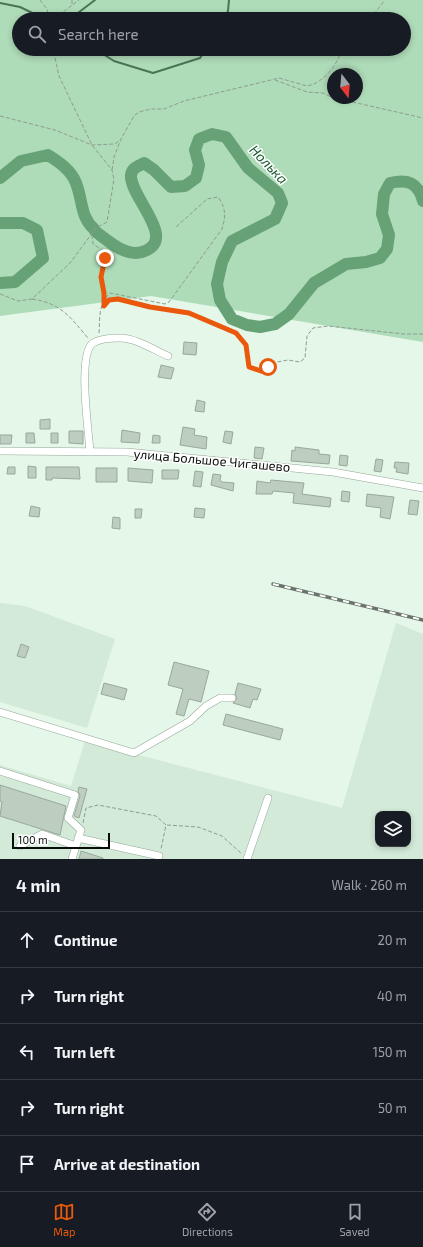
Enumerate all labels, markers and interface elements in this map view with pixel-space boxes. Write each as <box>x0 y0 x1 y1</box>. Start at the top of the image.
search box <box>12 12 411 56</box>
icon: search <box>26 23 48 45</box>
text: Search here <box>58 25 139 43</box>
north arrow <box>327 68 363 104</box>
water label: Нолька <box>246 141 292 187</box>
route end <box>96 249 114 267</box>
route start <box>259 358 277 376</box>
street label: улица Большое Чигашево <box>133 445 291 475</box>
map controls <box>375 811 411 847</box>
button: layers <box>375 811 411 847</box>
scale bar <box>12 831 110 850</box>
text: 100 m <box>18 833 48 846</box>
text: 4 min <box>16 875 60 895</box>
text: Walk · 260 m <box>332 877 407 893</box>
icon: ahead <box>16 929 38 951</box>
text: Continue <box>54 931 117 949</box>
text: 20 m <box>378 932 407 948</box>
icon: right <box>16 985 38 1007</box>
text: Turn right <box>54 987 124 1005</box>
text: 40 m <box>377 988 407 1004</box>
icon: left <box>16 1041 38 1063</box>
text: Turn left <box>54 1043 115 1061</box>
text: 150 m <box>373 1044 407 1060</box>
icon: right <box>16 1097 38 1119</box>
text: Turn right <box>54 1099 124 1117</box>
text: 50 m <box>378 1100 407 1116</box>
icon: arrive <box>16 1153 38 1175</box>
text: Arrive at destination <box>54 1155 200 1173</box>
tab: Map <box>53 1201 75 1238</box>
tab: Directions <box>182 1201 233 1238</box>
tab: Saved <box>339 1201 370 1238</box>

